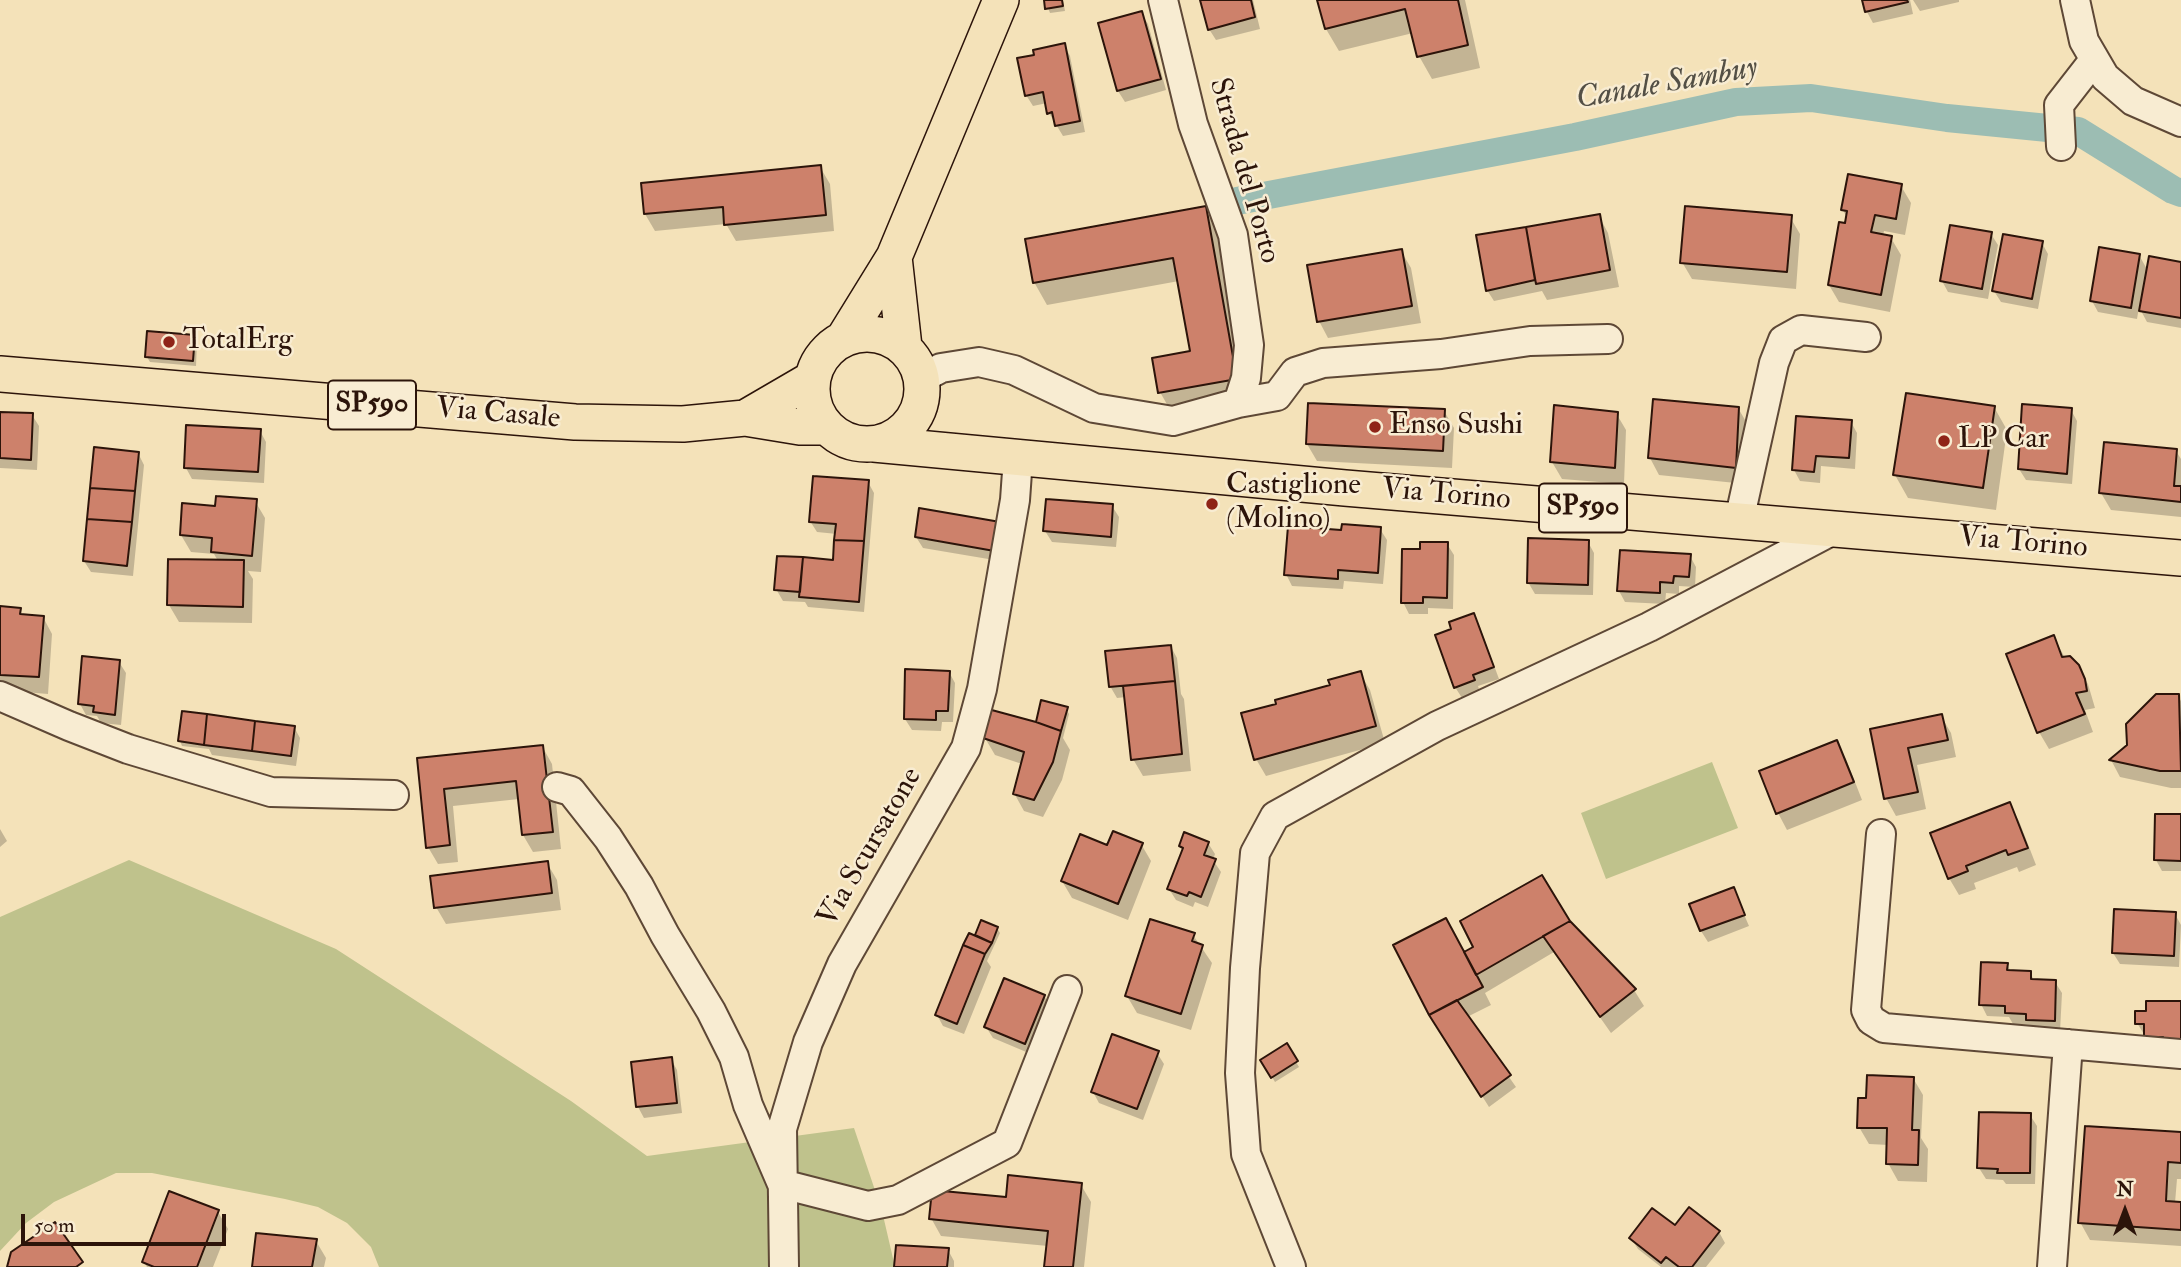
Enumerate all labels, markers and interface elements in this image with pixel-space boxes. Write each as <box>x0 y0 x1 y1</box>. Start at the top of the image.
water label: Canale Sambuy <box>1573 50 1761 120</box>
street label: Strada del Porto <box>1199 74 1287 268</box>
place label: TotalErg <box>183 324 293 360</box>
marker: TotalErg <box>161 334 177 350</box>
road number: SP590 <box>328 380 416 430</box>
street label: Via Casale <box>434 392 562 438</box>
place label: Enso Sushi <box>1389 409 1523 445</box>
marker: Enso Sushi <box>1367 419 1383 435</box>
place label: LP Car <box>1958 423 2049 459</box>
marker: LP Car <box>1936 433 1952 449</box>
place label: Castiglione (Molino) <box>1226 469 1361 540</box>
street label: Via Torino <box>1380 472 1512 520</box>
road number: SP590 <box>1539 484 1627 532</box>
marker: Castiglione (Molino) <box>1204 496 1220 512</box>
street label: Via Torino <box>1957 520 2089 568</box>
street label: Via Scursatone <box>811 762 931 934</box>
north arrow <box>2090 1176 2160 1246</box>
text: N <box>2116 1178 2134 1202</box>
scale bar <box>24 1200 229 1244</box>
text: 50 m <box>34 1212 75 1239</box>

